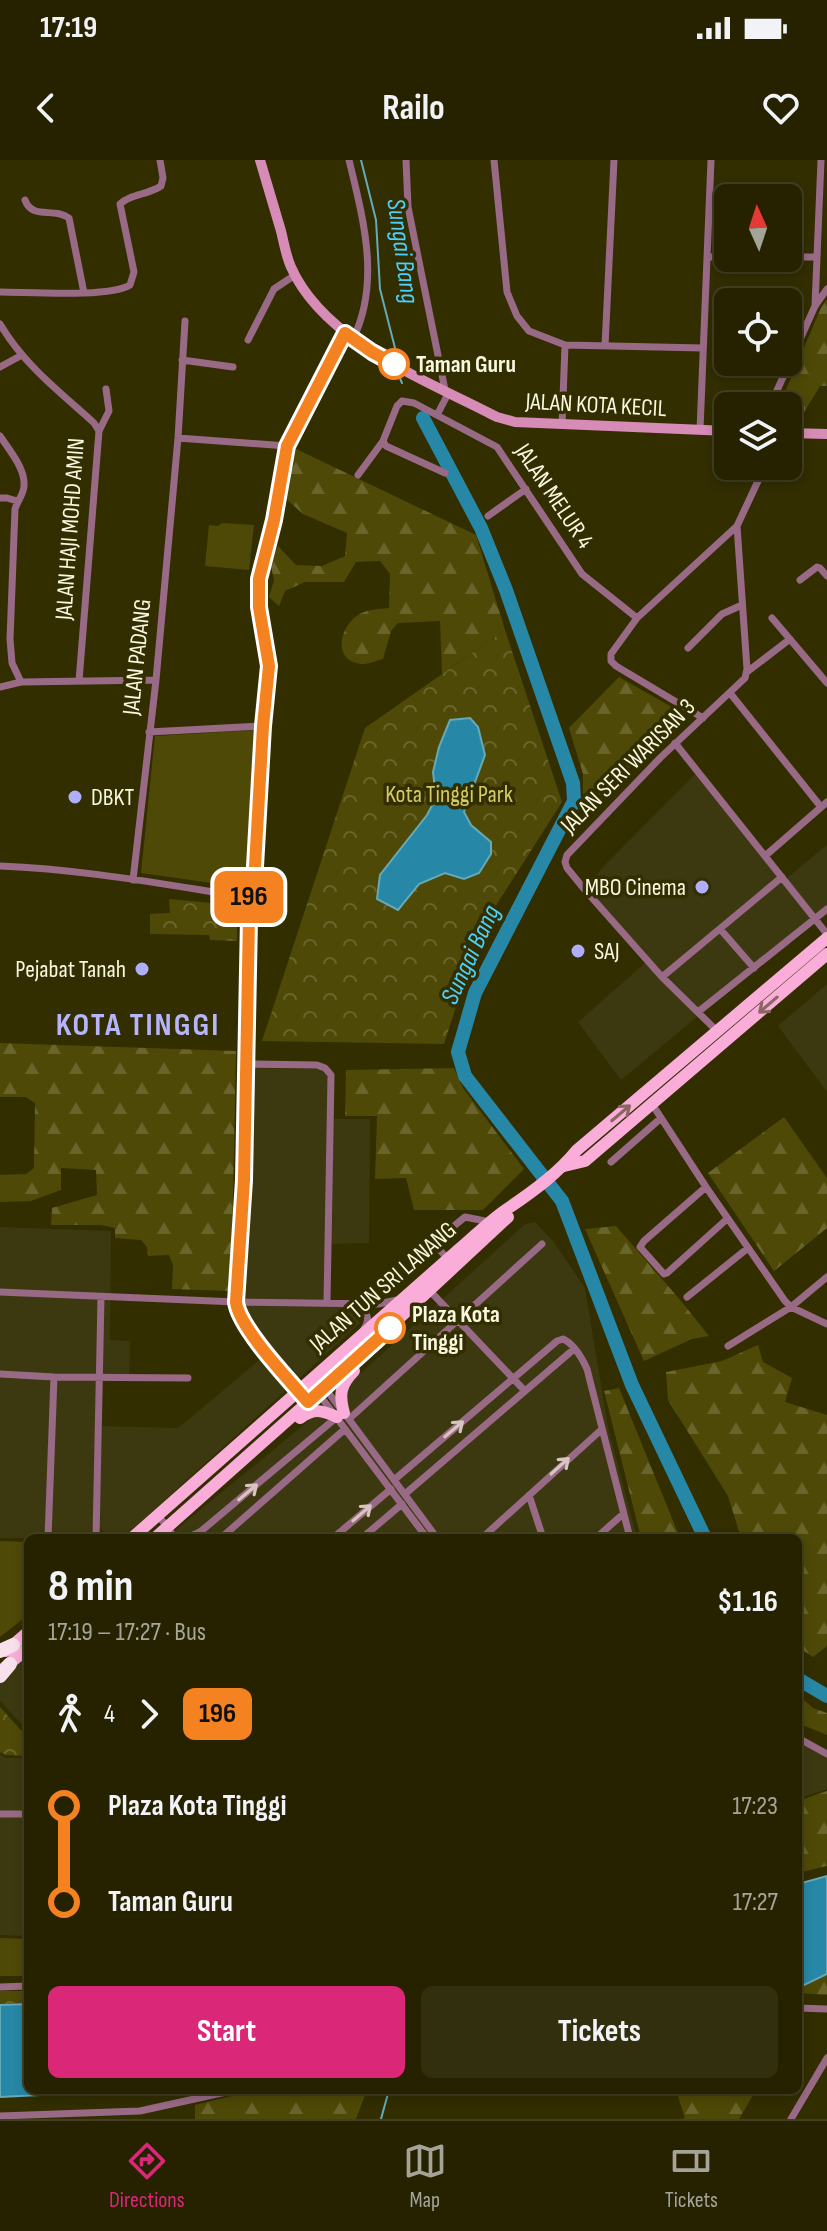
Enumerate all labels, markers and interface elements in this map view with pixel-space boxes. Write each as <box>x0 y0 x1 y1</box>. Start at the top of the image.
text: 17:19 <box>40 10 97 46</box>
icon: back <box>24 86 68 130</box>
icon: heart <box>759 86 803 130</box>
text: Railo <box>382 87 445 130</box>
north arrow <box>714 184 802 272</box>
map controls <box>714 184 802 480</box>
water label: Sungai Bang <box>379 197 425 306</box>
button: locate <box>714 288 802 376</box>
marker: Taman Guru <box>379 349 409 379</box>
place label: Taman Guru <box>416 350 516 379</box>
street label: JALAN KOTA KECIL <box>524 387 667 423</box>
button: layers <box>714 392 802 480</box>
street label: JALAN HAJI MOHD AMIN <box>49 437 91 622</box>
street label: JALAN MELUR 4 <box>508 437 600 554</box>
street label: JALAN PADANG <box>116 598 158 717</box>
street label: JALAN SERI WARISAN 3 <box>554 693 701 840</box>
park label: Kota Tinggi Park <box>385 780 513 809</box>
place label: DBKT <box>91 783 134 812</box>
marker: DBKT <box>66 788 84 806</box>
line badge: 196 <box>203 871 295 923</box>
place label: MBO Cinema <box>585 873 686 902</box>
marker: MBO Cinema <box>693 878 711 896</box>
text: 196 <box>230 880 268 913</box>
water label: Sungai Bang <box>435 900 508 1009</box>
place label: SAJ <box>594 937 620 966</box>
marker: SAJ <box>569 942 587 960</box>
place label: Pejabat Tanah <box>15 955 126 984</box>
marker: Pejabat Tanah <box>133 960 151 978</box>
one-way arrow <box>758 996 779 1014</box>
district label: KOTA TINGGI <box>56 1006 220 1045</box>
one-way arrow <box>611 1104 631 1122</box>
street label: JALAN TUN SRI LANANG <box>303 1216 462 1359</box>
place label: Plaza Kota Tinggi <box>412 1300 500 1357</box>
marker: Plaza Kota Tinggi <box>375 1313 405 1343</box>
one-way arrow <box>443 1420 463 1438</box>
one-way arrow <box>550 1458 570 1476</box>
one-way arrow <box>237 1483 258 1501</box>
one-way arrow <box>351 1504 372 1522</box>
text: 8 min <box>48 1560 133 1613</box>
text: $1.16 <box>717 1584 778 1620</box>
text: 17:19 – 17:27 · Bus <box>48 1617 206 1648</box>
icon: walk <box>48 1692 92 1736</box>
icon: forward <box>127 1692 171 1736</box>
text: 196 <box>199 1697 236 1730</box>
text: 4 <box>104 1699 115 1730</box>
text: Plaza Kota Tinggi <box>108 1788 287 1824</box>
text: 17:23 <box>732 1791 778 1822</box>
text: Taman Guru <box>108 1884 233 1920</box>
text: 17:27 <box>733 1887 778 1918</box>
button: Start <box>48 1986 405 2078</box>
button: Tickets <box>421 1986 778 2078</box>
tab: Directions <box>109 2139 185 2214</box>
tab: Map <box>403 2139 447 2214</box>
tab: Tickets <box>665 2139 718 2214</box>

